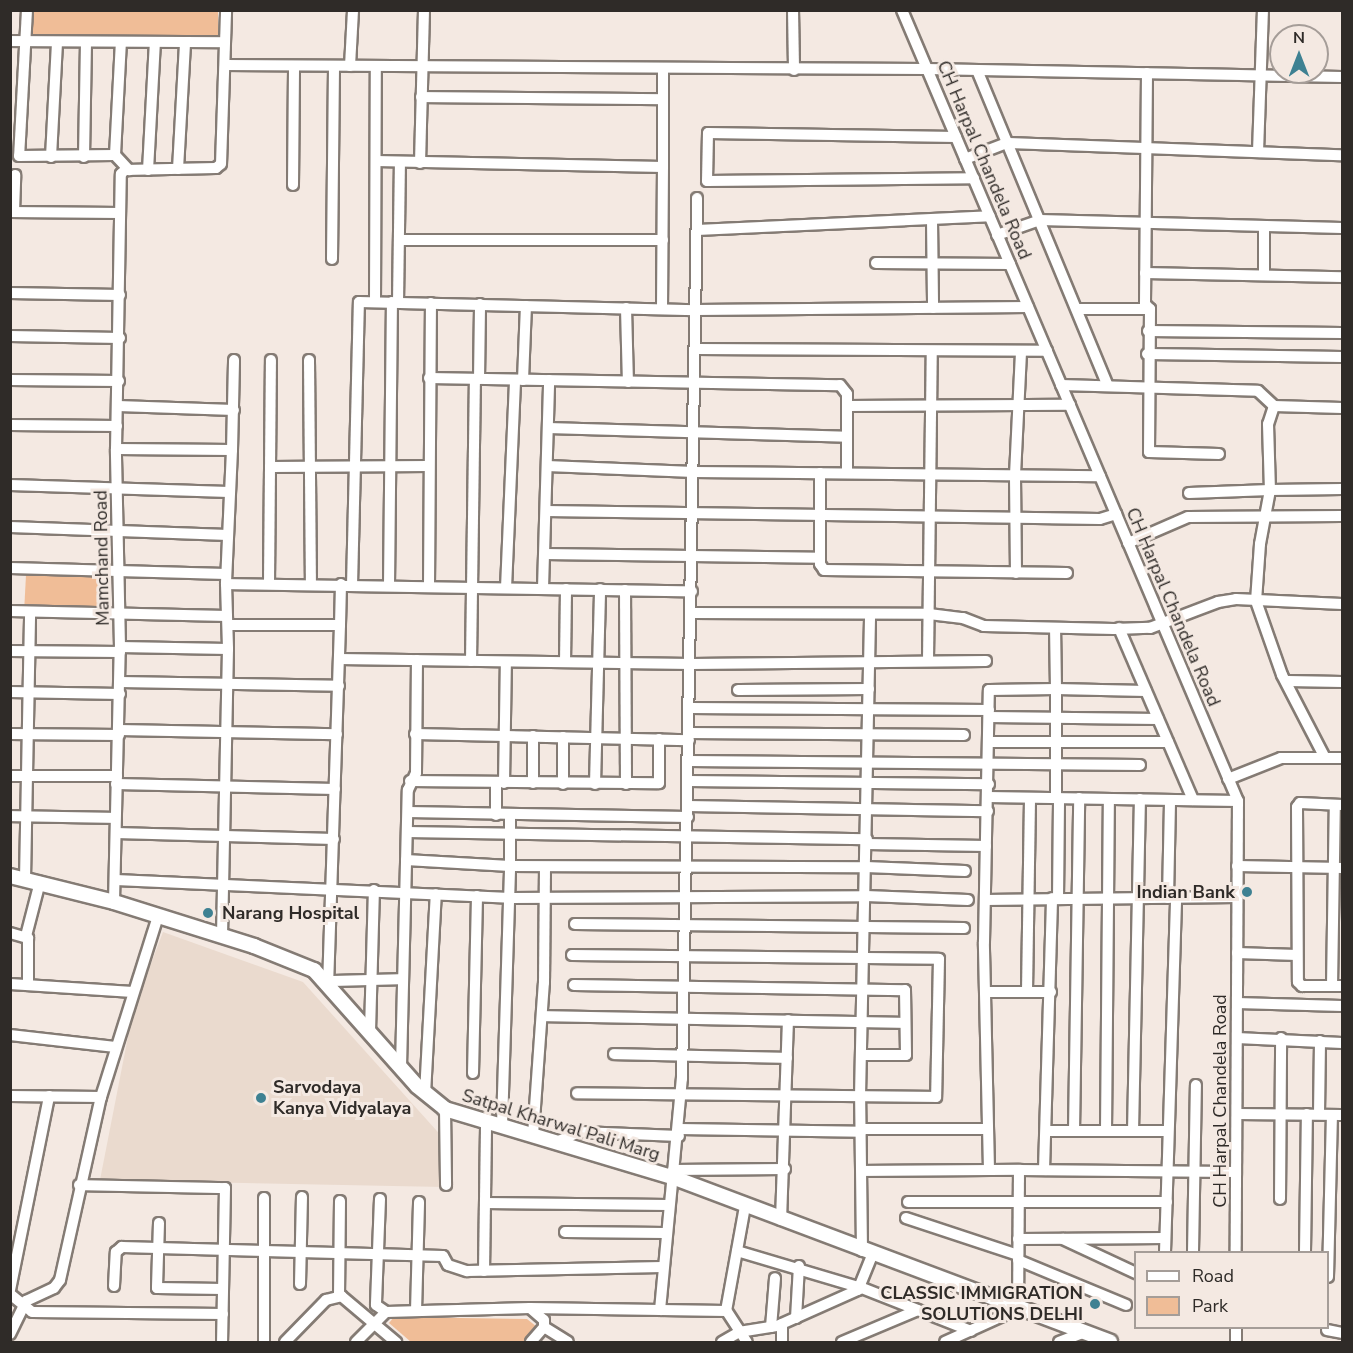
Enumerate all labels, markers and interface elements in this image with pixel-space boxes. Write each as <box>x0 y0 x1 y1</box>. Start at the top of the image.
north arrow <box>1269 24 1329 84</box>
text: N <box>1293 27 1305 49</box>
street label: CH Harpal Chandela Road <box>932 57 1036 263</box>
street label: Mamchand Road <box>90 490 114 626</box>
street label: CH Harpal Chandela Road <box>1121 504 1225 710</box>
place label: Indian Bank <box>1136 881 1235 903</box>
marker: Indian Bank <box>1240 885 1254 899</box>
place label: Narang Hospital <box>222 902 359 924</box>
marker: Narang Hospital <box>199 904 217 922</box>
street label: CH Harpal Chandela Road <box>1209 994 1231 1208</box>
place label: Sarvodaya Kanya Vidyalaya <box>273 1077 411 1120</box>
street label: Satpal Kharwal Pali Marg <box>459 1085 663 1165</box>
marker: Sarvodaya Kanya Vidyalaya <box>254 1091 268 1105</box>
legend <box>1134 1251 1329 1329</box>
text: Road <box>1192 1264 1234 1288</box>
place label: CLASSIC IMMIGRATION SOLUTIONS DELHI <box>880 1283 1083 1326</box>
text: Park <box>1192 1294 1228 1318</box>
marker: CLASSIC IMMIGRATION SOLUTIONS DELHI <box>1088 1297 1102 1311</box>

